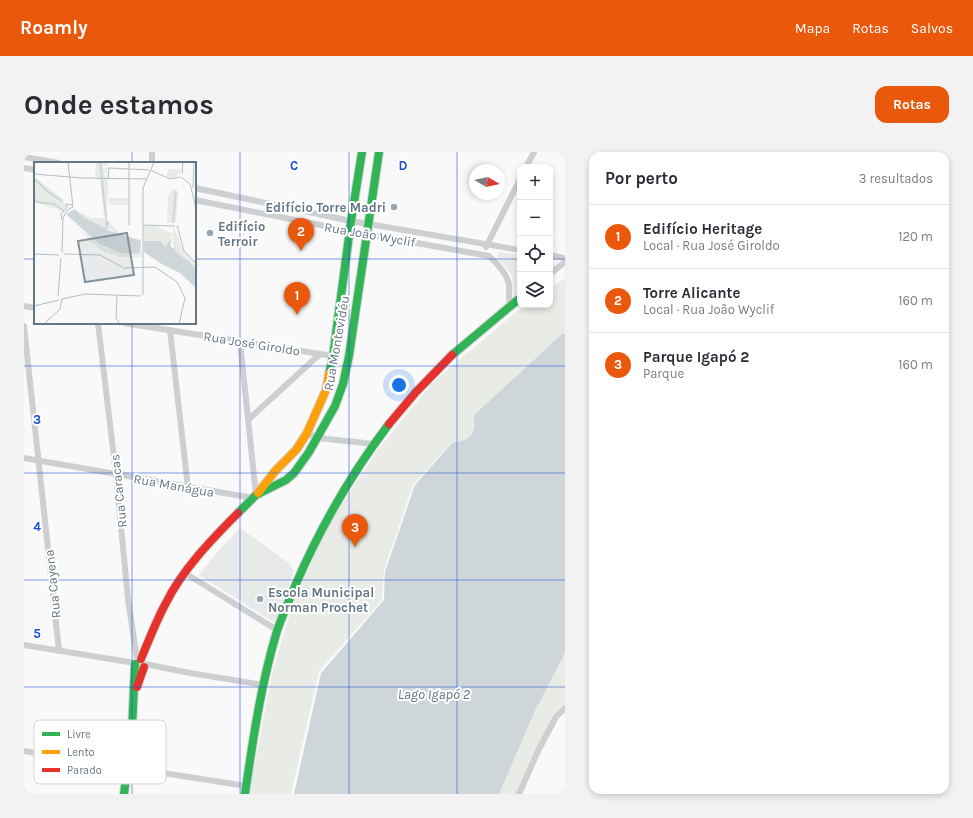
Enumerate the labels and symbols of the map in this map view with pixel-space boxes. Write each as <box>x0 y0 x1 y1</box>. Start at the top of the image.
text: C <box>290 158 298 173</box>
text: D <box>399 158 408 173</box>
inset map <box>34 162 196 324</box>
north arrow <box>469 164 505 200</box>
place label: Edifício Torre Madri <box>266 200 386 215</box>
marker: Edifício Torre Madri <box>389 202 399 212</box>
pin: 2 <box>288 218 314 251</box>
place label: Edifício Terroir <box>218 219 265 249</box>
street label: Rua João Wyclif <box>323 219 417 250</box>
marker: Edifício Terroir <box>205 228 215 238</box>
pin: 1 <box>284 282 310 315</box>
street label: Rua Montevidéu <box>321 294 352 392</box>
street label: Rua José Giroldo <box>203 328 301 359</box>
your location <box>389 375 409 395</box>
text: 3 <box>33 412 41 427</box>
street label: Rua Caracas <box>107 453 130 528</box>
street label: Rua Manágua <box>132 471 215 500</box>
pin: 3 <box>342 514 368 547</box>
text: 4 <box>33 519 41 534</box>
street label: Rua Cayena <box>41 549 64 619</box>
place label: Escola Municipal Norman Prochet <box>268 585 374 615</box>
marker: Escola Municipal Norman Prochet <box>255 594 265 604</box>
text: 5 <box>33 626 41 641</box>
water label: Lago Igapó 2 <box>398 686 471 703</box>
legend <box>34 720 166 784</box>
text: Livre <box>67 728 91 741</box>
text: Lento <box>67 746 95 759</box>
text: Parado <box>67 764 102 777</box>

